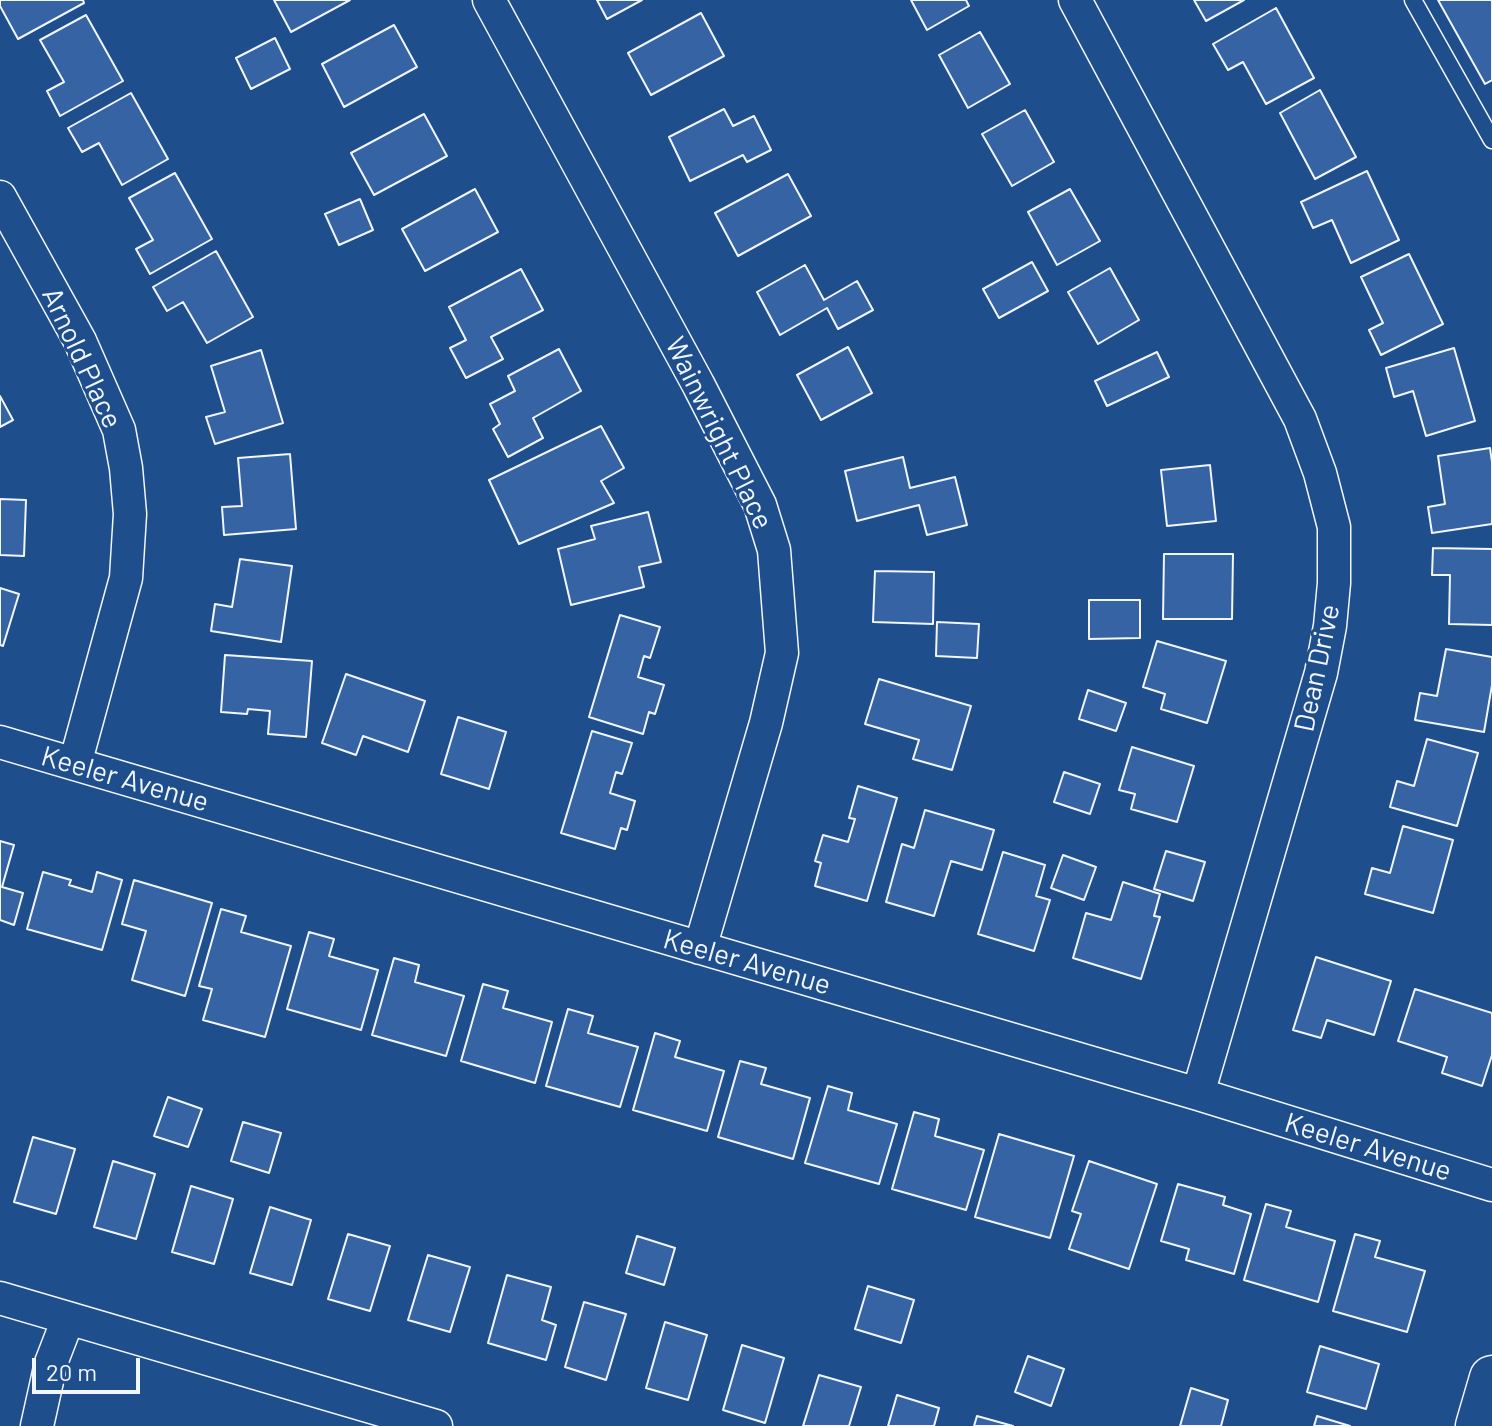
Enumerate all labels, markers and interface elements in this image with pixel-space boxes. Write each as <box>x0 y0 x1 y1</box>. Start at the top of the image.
street label: Arnold Place <box>35 282 129 434</box>
street label: Wainwright Place <box>658 331 780 535</box>
street label: Dean Drive <box>1287 601 1347 735</box>
street label: Keeler Avenue <box>37 739 213 819</box>
street label: Keeler Avenue <box>659 922 835 1002</box>
street label: Keeler Avenue <box>1281 1106 1455 1188</box>
scale bar <box>36 1342 144 1392</box>
text: 20 m <box>46 1357 97 1386</box>

